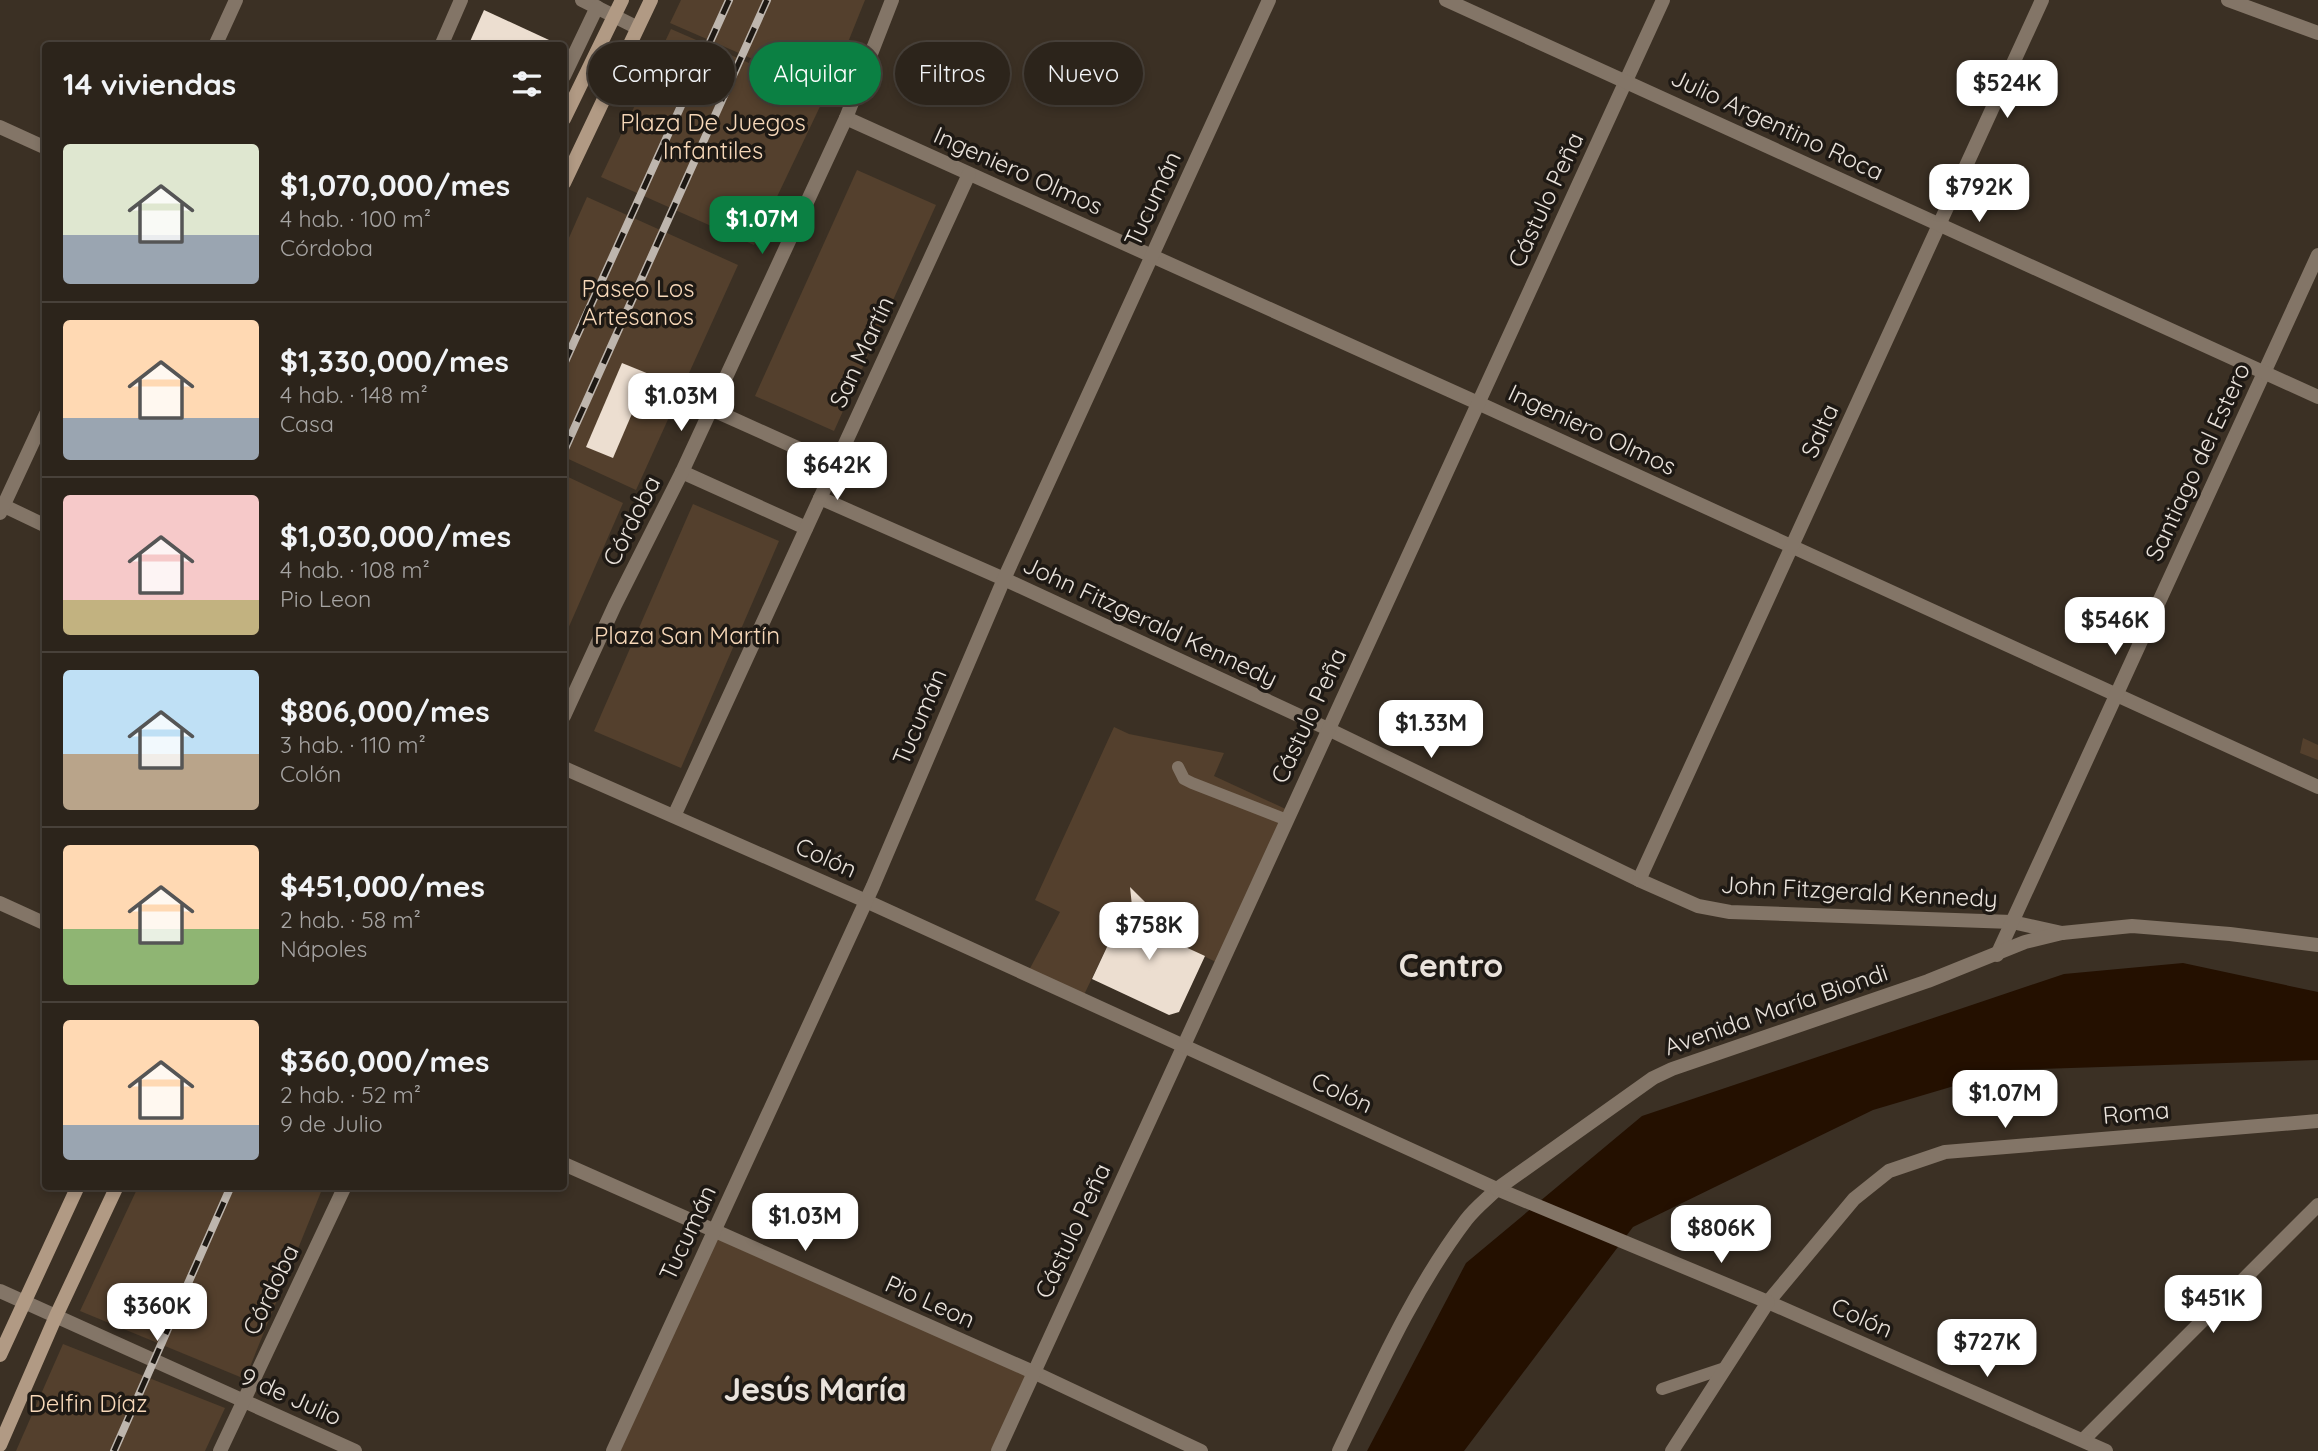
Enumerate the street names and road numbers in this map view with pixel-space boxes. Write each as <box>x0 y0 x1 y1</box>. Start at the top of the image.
street label: Julio Argentino Roca <box>1666 62 1888 187</box>
street label: Ingeniero Olmos <box>929 119 1108 221</box>
street label: Cástulo Peña <box>1501 127 1589 272</box>
street label: Tucumán <box>1117 146 1187 251</box>
street label: San Martín <box>822 291 900 412</box>
street label: Santiago del Estero <box>2138 358 2256 565</box>
street label: Ingeniero Olmos <box>1504 377 1681 481</box>
street label: Salta <box>1794 399 1845 462</box>
street label: Córdoba <box>596 471 666 571</box>
street label: John Fitzgerald Kennedy <box>1018 549 1282 693</box>
street label: Cástulo Peña <box>1264 643 1352 788</box>
street label: Tucumán <box>885 664 953 769</box>
street label: Colón <box>791 830 862 884</box>
street label: John Fitzgerald Kennedy <box>1720 869 1998 913</box>
street label: Avenida María Biondi <box>1660 957 1891 1061</box>
street label: Colón <box>1307 1065 1378 1119</box>
street label: Roma <box>2101 1094 2171 1130</box>
street label: Cástulo Peña <box>1028 1158 1116 1303</box>
street label: Tucumán <box>652 1180 722 1285</box>
street label: Córdoba <box>235 1239 305 1340</box>
street label: Pio Leon <box>881 1268 980 1334</box>
street label: Colón <box>1827 1290 1898 1344</box>
street label: 9 de Julio <box>236 1361 346 1432</box>

